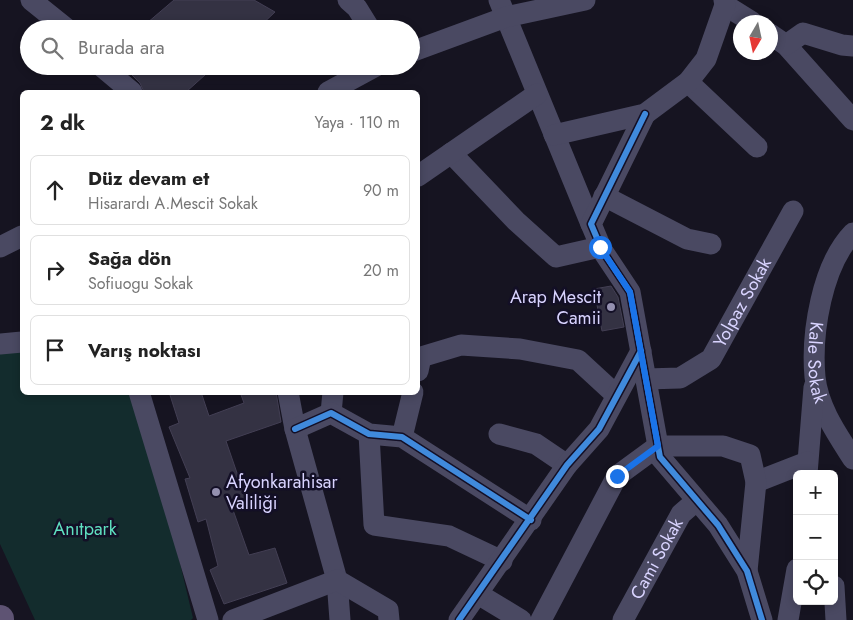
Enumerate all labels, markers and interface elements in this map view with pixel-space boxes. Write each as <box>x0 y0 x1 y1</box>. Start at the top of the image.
north arrow <box>733 15 778 60</box>
search box <box>20 20 420 75</box>
icon: search <box>38 34 66 62</box>
text: Burada ara <box>78 34 165 61</box>
text: 2 dk <box>40 108 85 138</box>
text: Yaya · 110 m <box>315 111 400 134</box>
text: Düz devam et <box>88 165 209 192</box>
icon: ahead <box>41 176 69 204</box>
text: 90 m <box>363 179 399 202</box>
text: Hisarardı A.Mescit Sokak <box>88 192 258 215</box>
route start <box>589 236 612 259</box>
text: Sağa dön <box>88 245 172 272</box>
street label: Yolpaz Sokak <box>707 253 778 352</box>
icon: right <box>41 256 69 284</box>
text: 20 m <box>363 259 399 282</box>
text: Sofiuogu Sokak <box>88 272 193 295</box>
place label: Arap Mescit Camii <box>510 284 602 331</box>
marker: Arap Mescit Camii <box>605 301 617 313</box>
street label: Kale Sokak <box>801 320 834 407</box>
icon: arrive <box>41 336 69 364</box>
text: Varış noktası <box>88 337 201 364</box>
route end <box>606 465 629 488</box>
place label: Afyonkarahisar Valiliği <box>226 469 338 516</box>
map controls <box>793 470 838 605</box>
button: + <box>793 470 838 515</box>
marker: Afyonkarahisar Valiliği <box>210 486 222 498</box>
street label: Cami Sokak <box>624 513 689 604</box>
button: − <box>793 515 838 560</box>
park label: Anıtpark <box>53 516 117 542</box>
button: locate <box>793 560 838 605</box>

